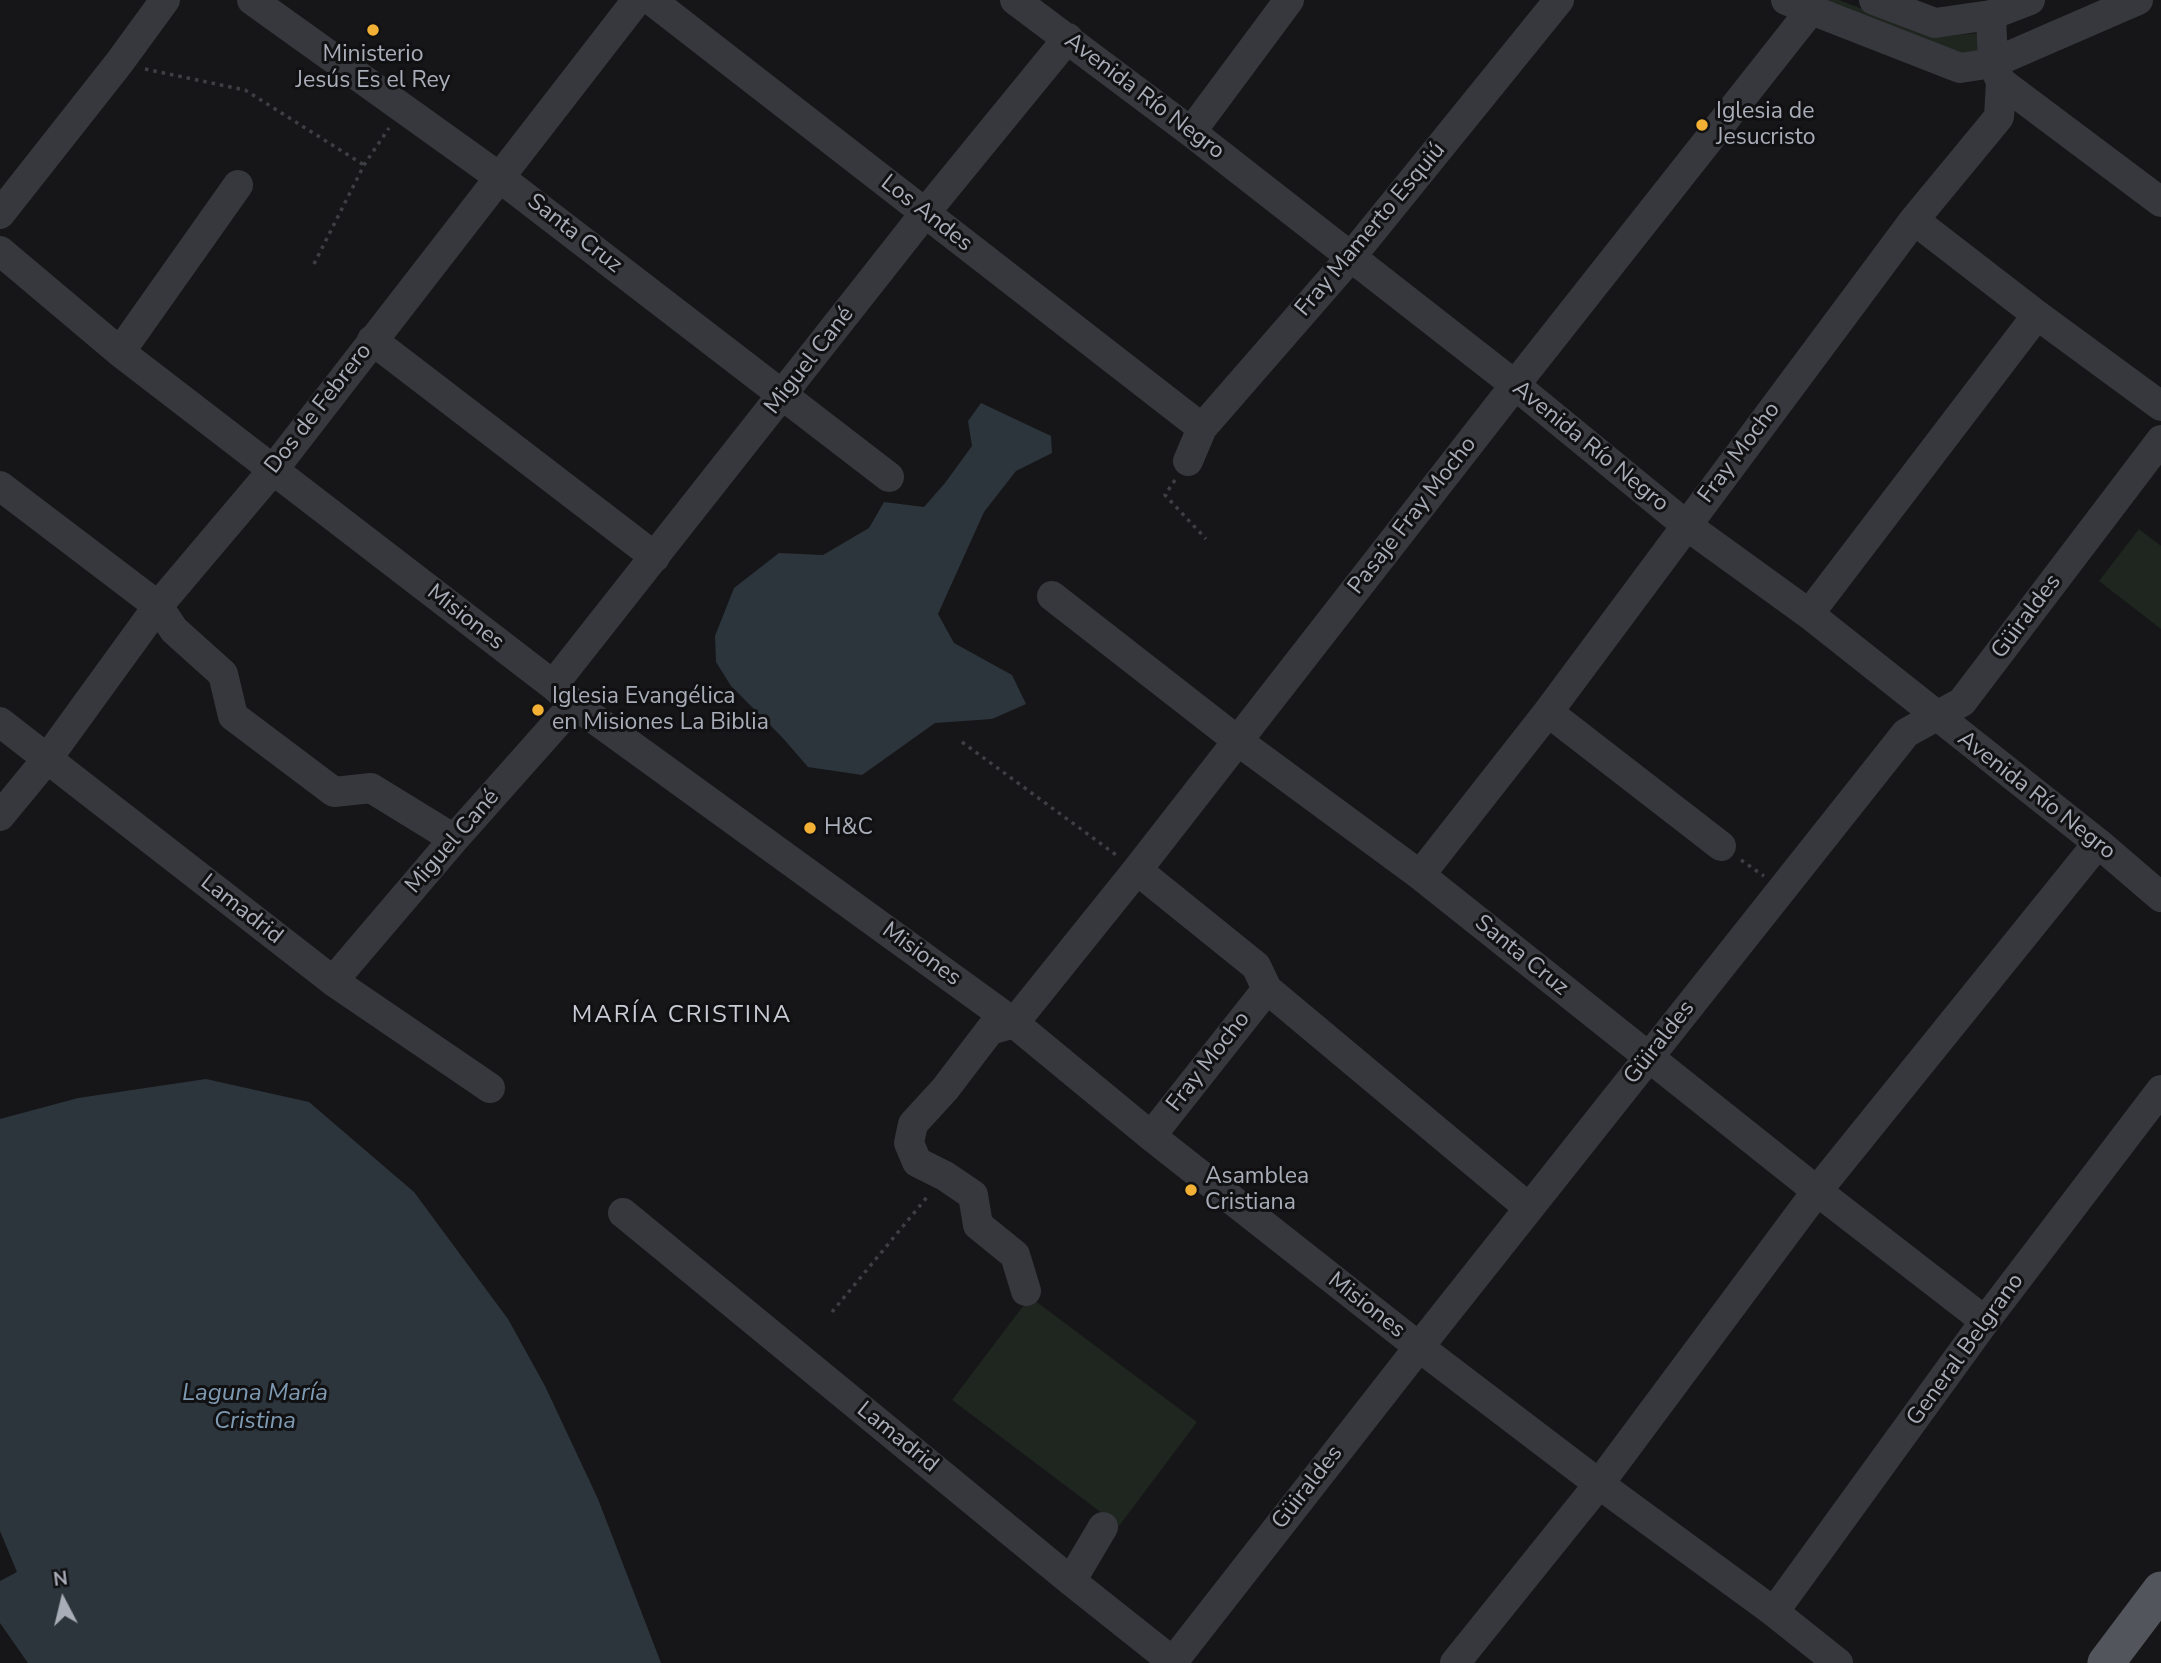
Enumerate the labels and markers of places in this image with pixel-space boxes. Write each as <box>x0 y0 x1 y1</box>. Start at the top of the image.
marker: Ministerio Jesús Es el Rey <box>365 22 381 38</box>
place label: Ministerio Jesús Es el Rey <box>296 41 450 95</box>
place label: Iglesia de Jesucristo <box>1716 98 1816 152</box>
marker: Iglesia de Jesucristo <box>1694 117 1710 133</box>
place label: Iglesia Evangélica en Misiones La Biblia <box>552 683 769 737</box>
marker: Iglesia Evangélica en Misiones La Biblia <box>530 702 546 718</box>
place label: H&C <box>824 814 873 842</box>
marker: H&C <box>802 820 818 836</box>
place label: Asamblea Cristiana <box>1205 1163 1309 1217</box>
marker: Asamblea Cristiana <box>1183 1182 1199 1198</box>

